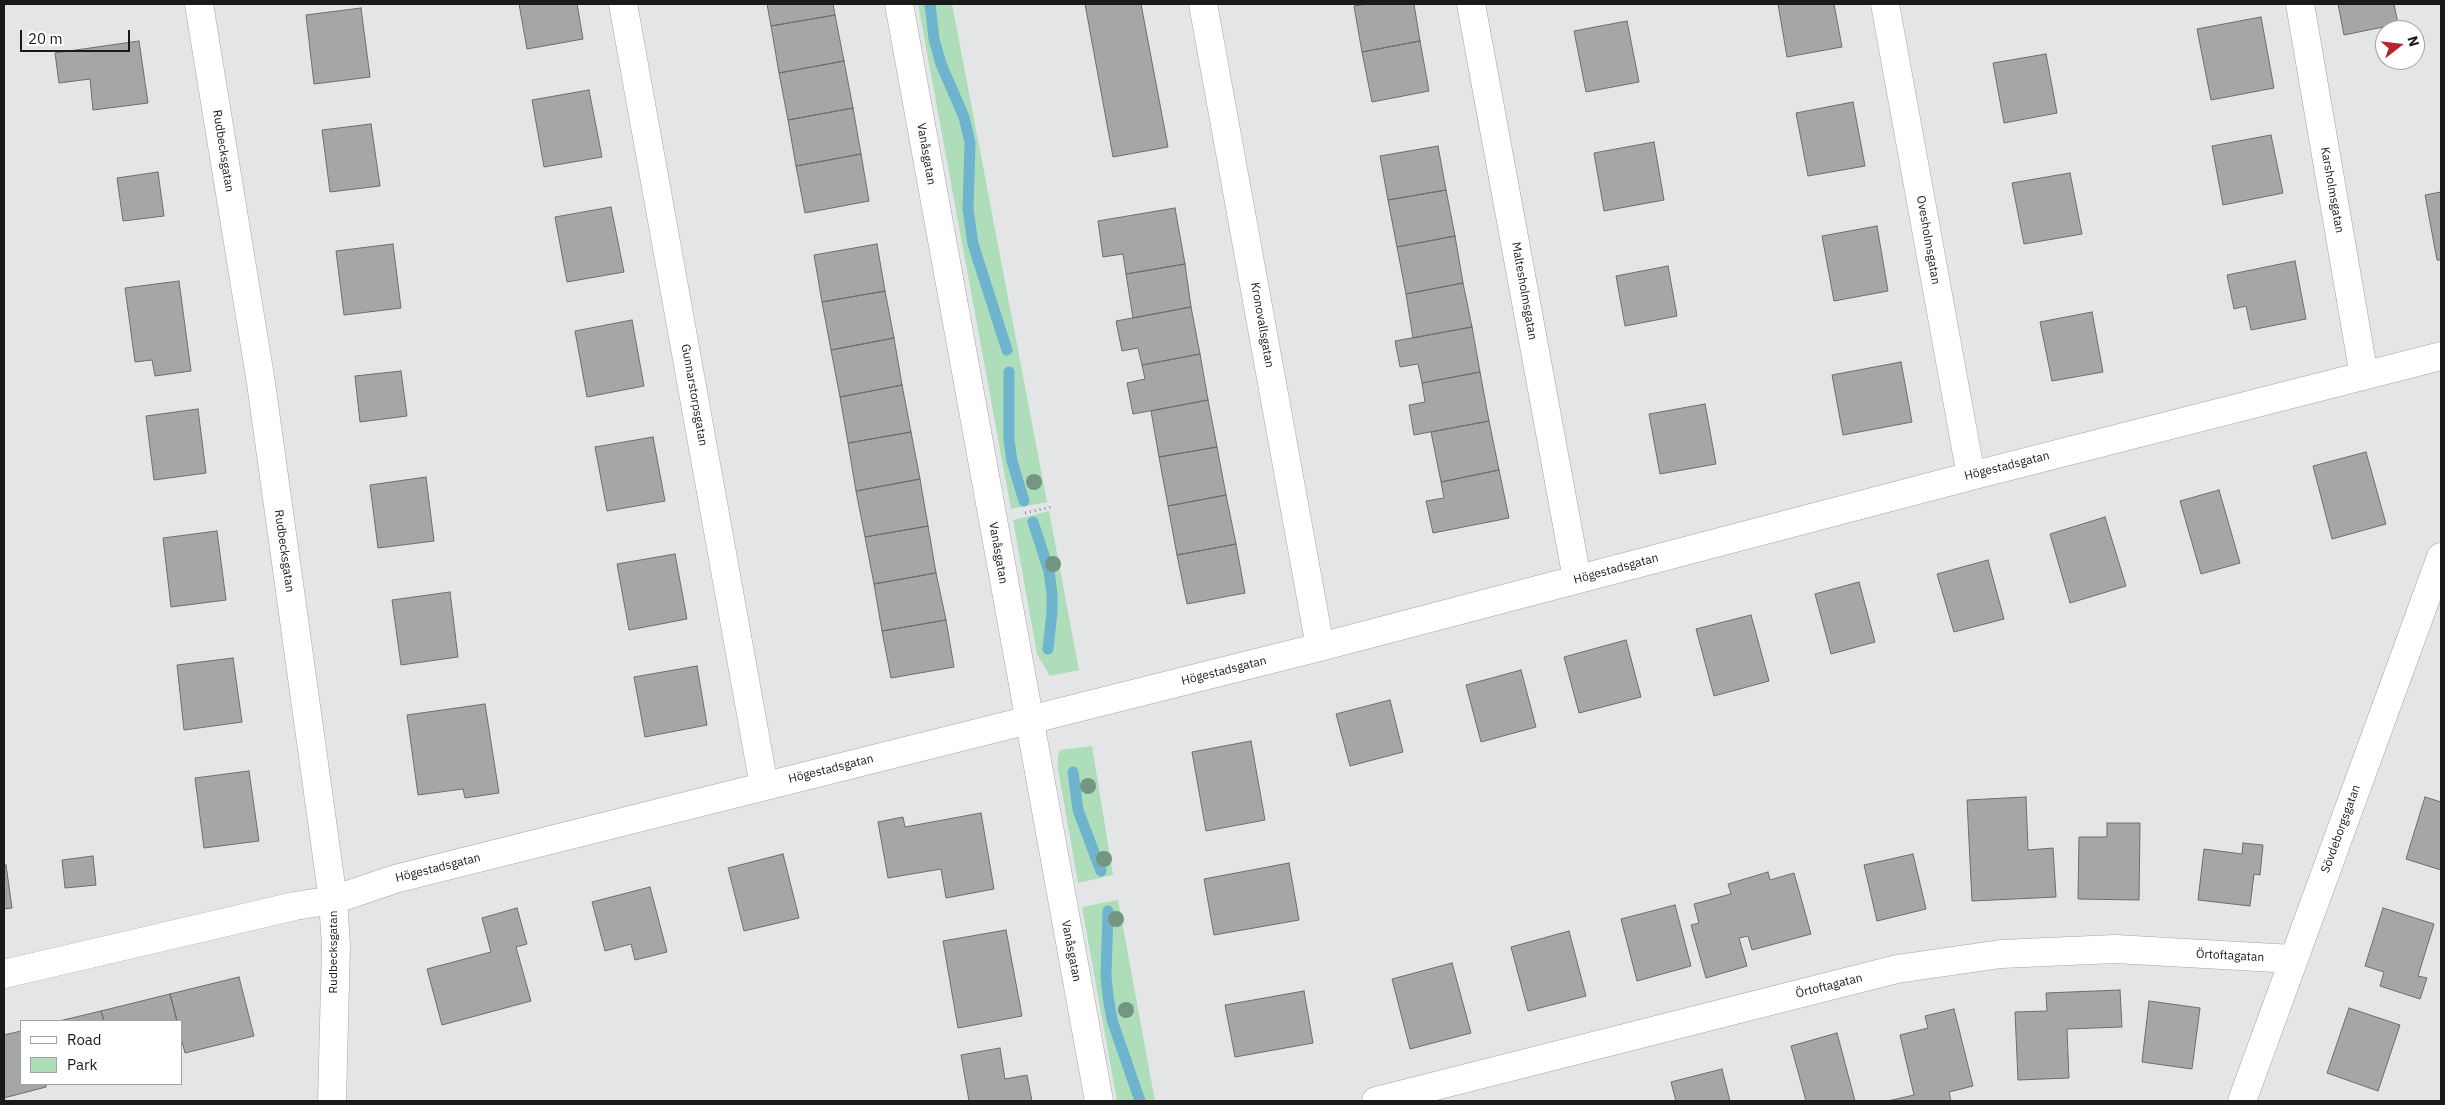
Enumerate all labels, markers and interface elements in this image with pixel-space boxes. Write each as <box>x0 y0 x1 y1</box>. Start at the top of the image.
scale bar <box>22 20 132 52</box>
north arrow <box>2375 20 2425 70</box>
text: 20 m <box>28 29 63 48</box>
text: N <box>2403 34 2424 48</box>
street label: Rudbecksgatan <box>209 109 237 193</box>
street label: Vanåsgatan <box>913 122 939 186</box>
street label: Karsholmsgatan <box>2317 146 2347 234</box>
street label: Ovesholmsgatan <box>1913 194 1943 286</box>
street label: Maltesholmsgatan <box>1508 241 1540 341</box>
street label: Kronovallsgatan <box>1247 281 1277 369</box>
street label: Gunnarstorpsgatan <box>678 343 710 447</box>
street label: Högestadsgatan <box>1963 448 2051 484</box>
street label: Rudbecksgatan <box>271 509 297 593</box>
street label: Vanåsgatan <box>985 521 1011 585</box>
street label: Högestadsgatan <box>1572 551 1660 587</box>
street label: Högestadsgatan <box>1180 653 1268 689</box>
street label: Högestadsgatan <box>787 751 875 787</box>
street label: Sövdeborgsgatan <box>2318 783 2364 875</box>
street label: Högestadsgatan <box>394 850 482 886</box>
street label: Rudbecksgatan <box>327 910 341 994</box>
street label: Vanåsgatan <box>1058 919 1084 983</box>
street label: Örtoftagatan <box>2195 947 2265 965</box>
street label: Örtoftagatan <box>1794 971 1864 1001</box>
legend <box>20 1020 182 1085</box>
text: Road <box>67 1030 102 1049</box>
text: Park <box>67 1055 97 1074</box>

